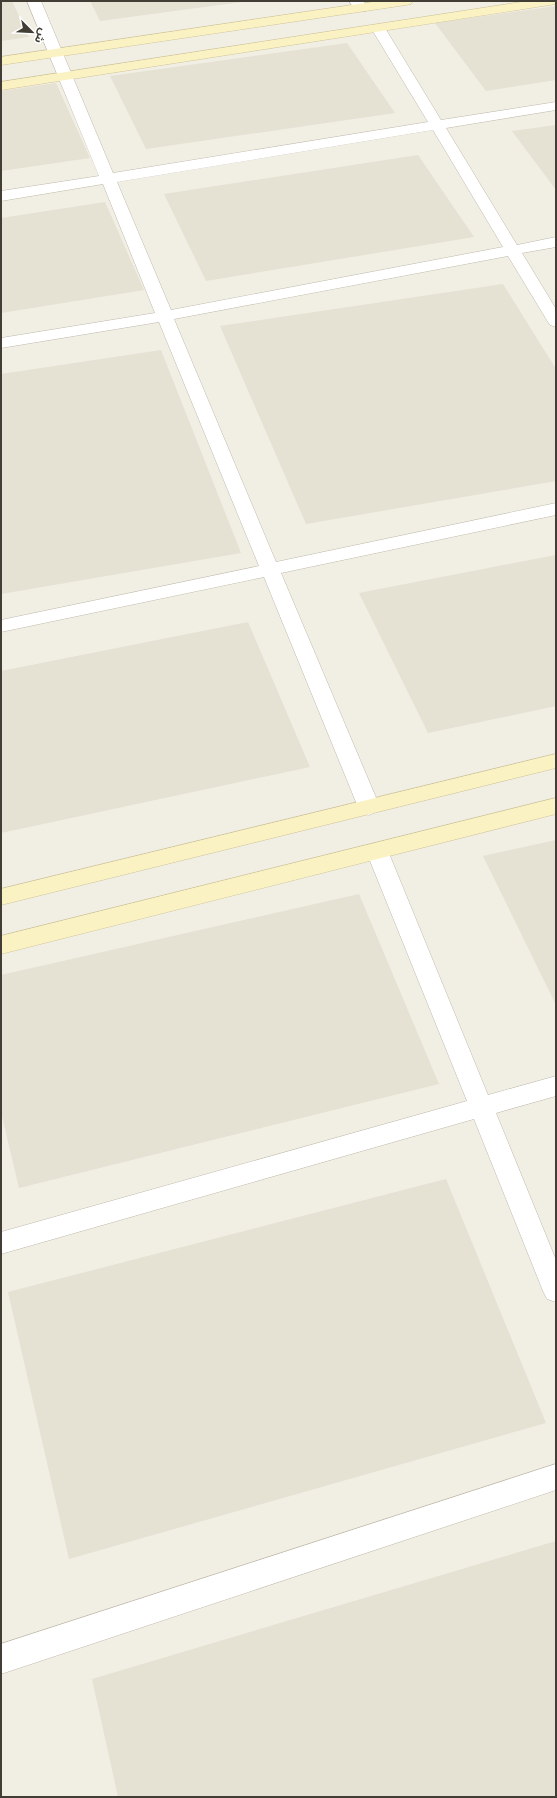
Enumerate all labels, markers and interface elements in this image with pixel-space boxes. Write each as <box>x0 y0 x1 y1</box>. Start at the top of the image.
north arrow <box>12 12 52 52</box>
text: ش <box>32 26 51 46</box>

